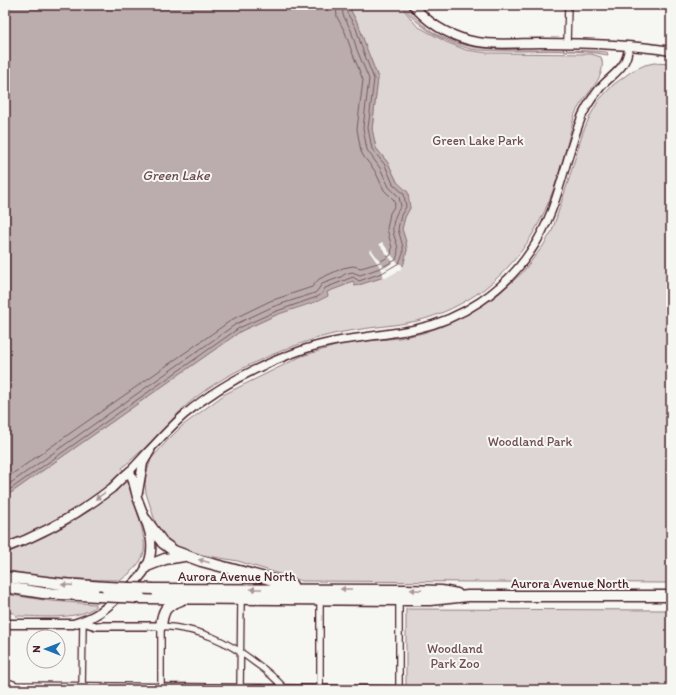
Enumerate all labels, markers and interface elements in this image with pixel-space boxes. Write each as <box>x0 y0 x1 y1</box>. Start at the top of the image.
park label: Green Lake Park <box>432 133 524 148</box>
water label: Green Lake <box>142 167 211 184</box>
park label: Woodland Park <box>488 434 572 449</box>
one-way arrow <box>95 492 106 500</box>
one-way arrow <box>197 558 209 564</box>
street label: Aurora Avenue North <box>178 569 296 584</box>
street label: Aurora Avenue North <box>511 576 629 591</box>
one-way arrow <box>61 581 73 588</box>
one-way arrow <box>249 586 262 592</box>
one-way arrow <box>340 586 352 593</box>
one-way arrow <box>409 587 422 593</box>
north arrow <box>26 629 66 669</box>
park label: Woodland Park Zoo <box>427 641 483 671</box>
text: N <box>30 645 43 653</box>

